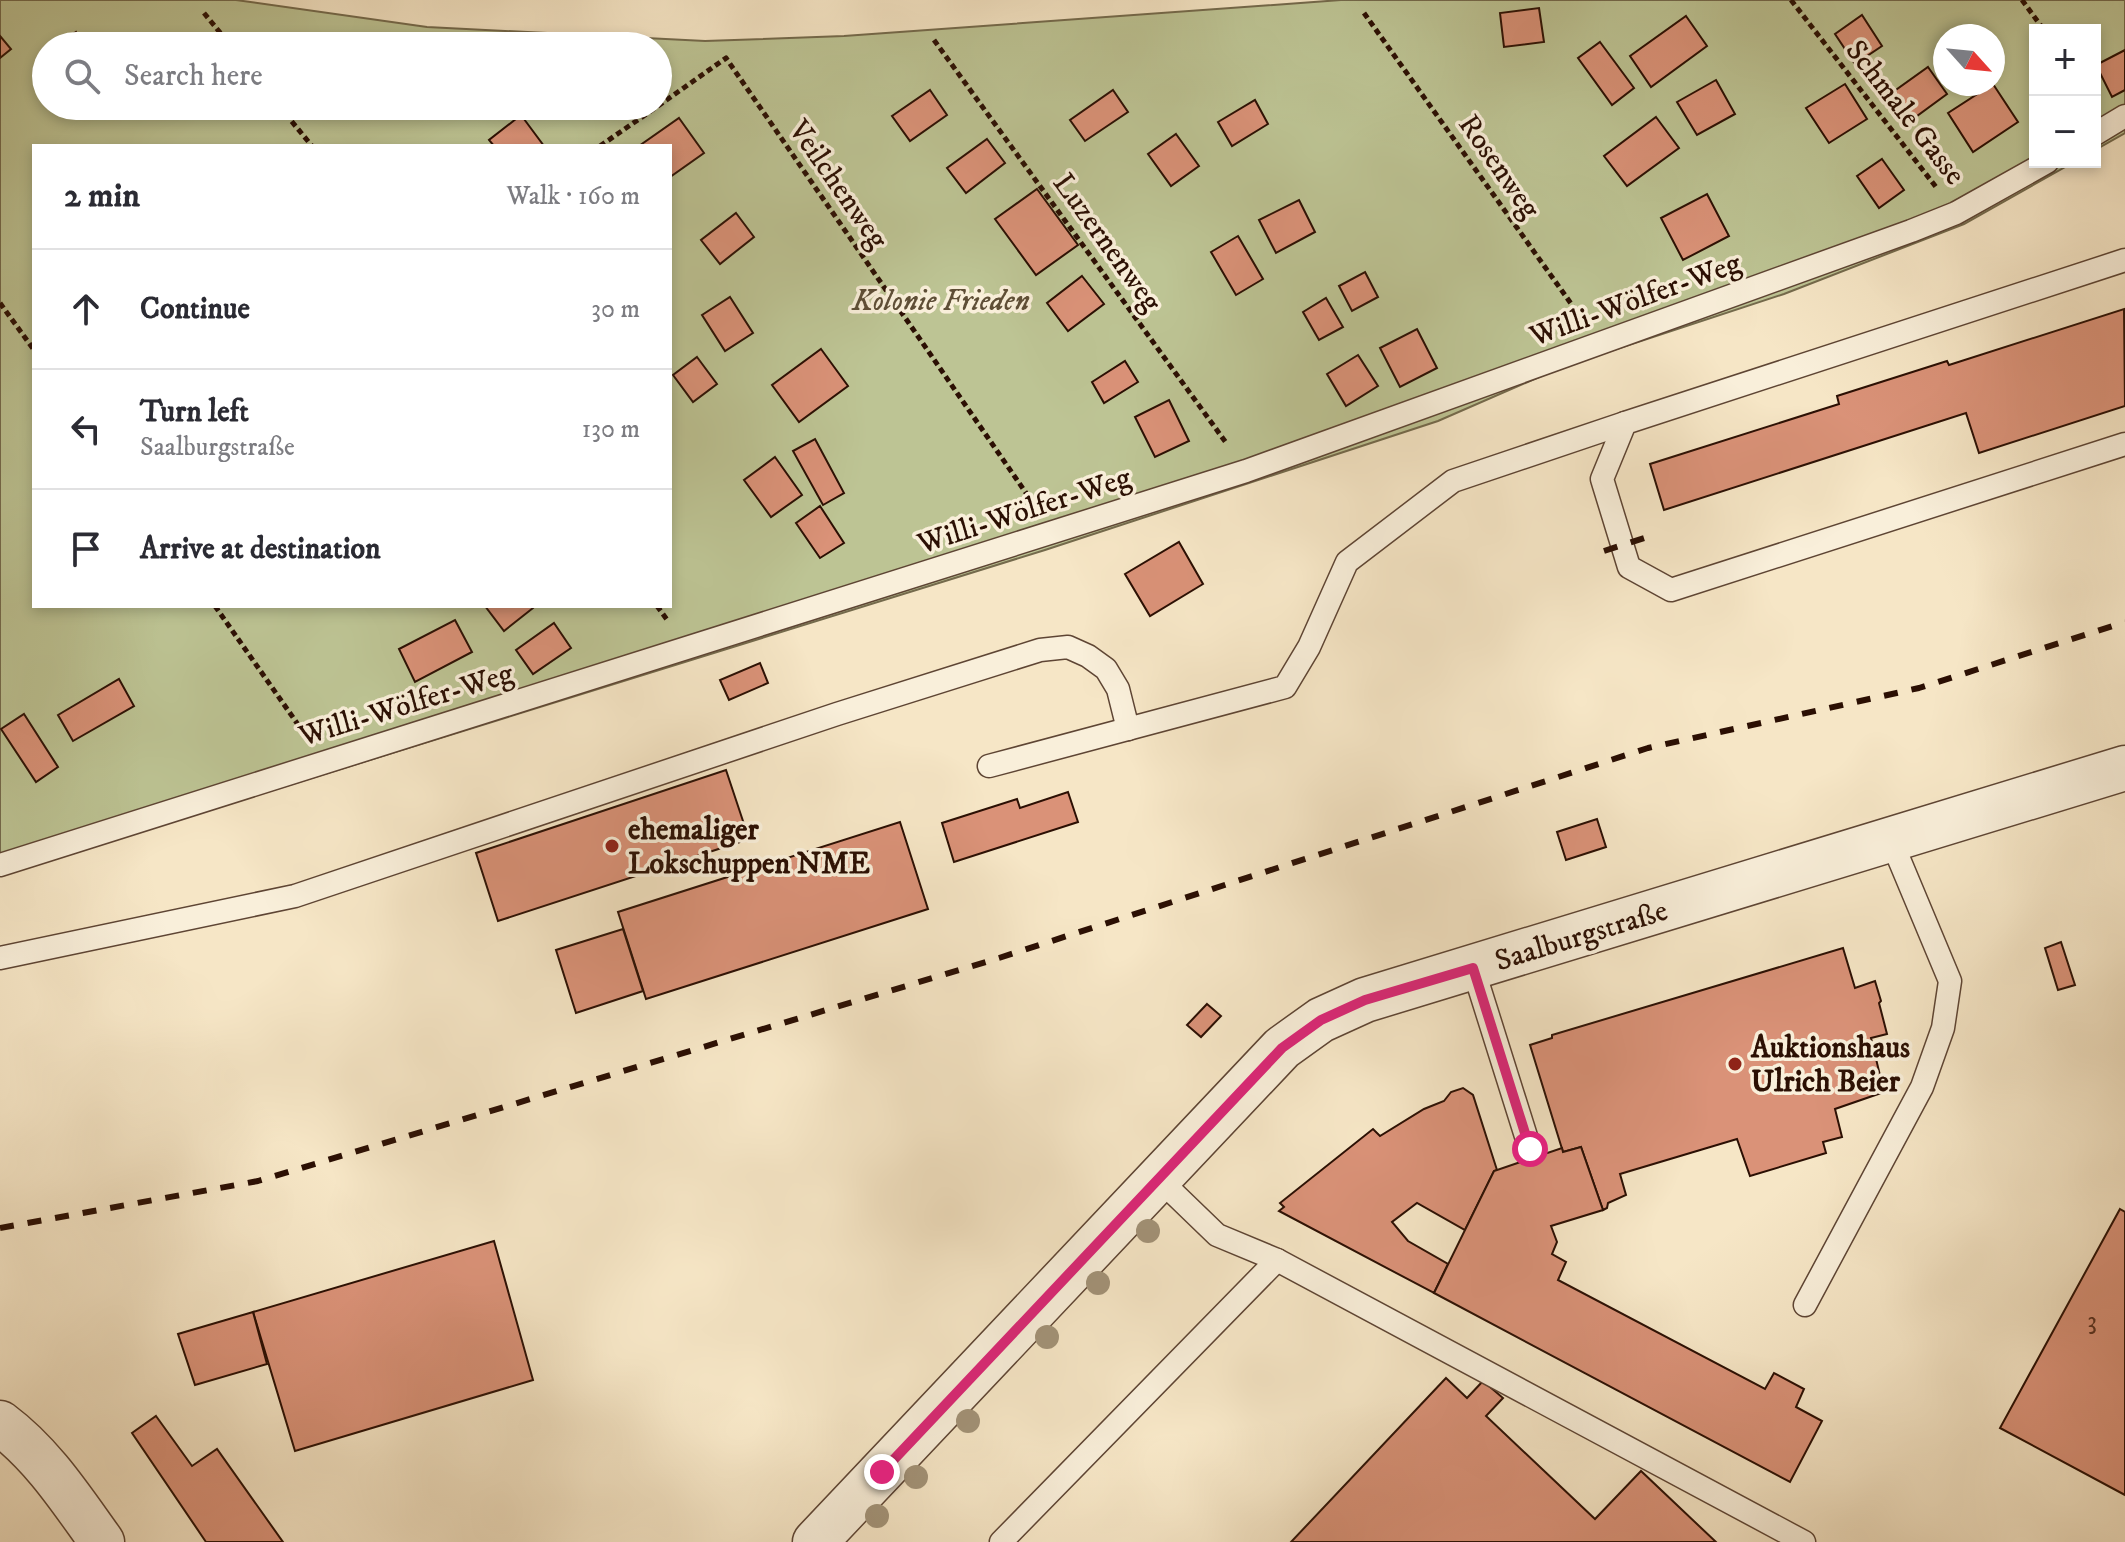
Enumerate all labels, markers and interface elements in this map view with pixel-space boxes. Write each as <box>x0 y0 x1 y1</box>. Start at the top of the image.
north arrow <box>1933 24 2005 96</box>
map controls <box>2029 24 2101 168</box>
button: + <box>2029 24 2101 96</box>
search box <box>32 32 672 120</box>
street label: Schmale Gasse <box>1837 33 1973 193</box>
icon: search <box>60 54 104 98</box>
text: Search here <box>124 58 263 95</box>
button: − <box>2029 96 2101 168</box>
street label: Rosenweg <box>1450 108 1548 226</box>
street label: Veilchenweg <box>779 112 896 257</box>
street label: Luzernenweg <box>1044 166 1170 320</box>
text: 2 min <box>64 175 140 217</box>
text: Walk · 160 m <box>507 180 640 213</box>
street label: Willi-Wölfer-Weg <box>1524 245 1746 356</box>
park label: Kolonie Frieden <box>851 283 1030 320</box>
icon: ahead <box>64 287 108 331</box>
text: Continue <box>140 291 250 328</box>
text: 30 m <box>591 293 640 326</box>
text: Turn left <box>140 394 249 431</box>
icon: left <box>64 407 108 451</box>
text: 130 m <box>582 413 640 446</box>
text: Saalburgstraße <box>140 431 295 464</box>
street label: Willi-Wölfer-Weg <box>912 459 1136 564</box>
icon: arrive <box>64 527 108 571</box>
text: Arrive at destination <box>140 531 381 568</box>
street label: Willi-Wölfer-Weg <box>294 655 518 756</box>
place label: ehemaliger Lokschuppen NME <box>628 812 870 883</box>
marker: ehemaliger Lokschuppen NME <box>603 837 621 855</box>
street label: Saalburgstraße <box>1491 893 1672 980</box>
place label: Auktionshaus Ulrich Beier <box>1750 1030 1910 1101</box>
marker: Auktionshaus Ulrich Beier <box>1726 1055 1744 1073</box>
route start <box>1512 1131 1548 1167</box>
house number: 3 <box>2087 1305 2097 1338</box>
route end <box>864 1454 900 1490</box>

